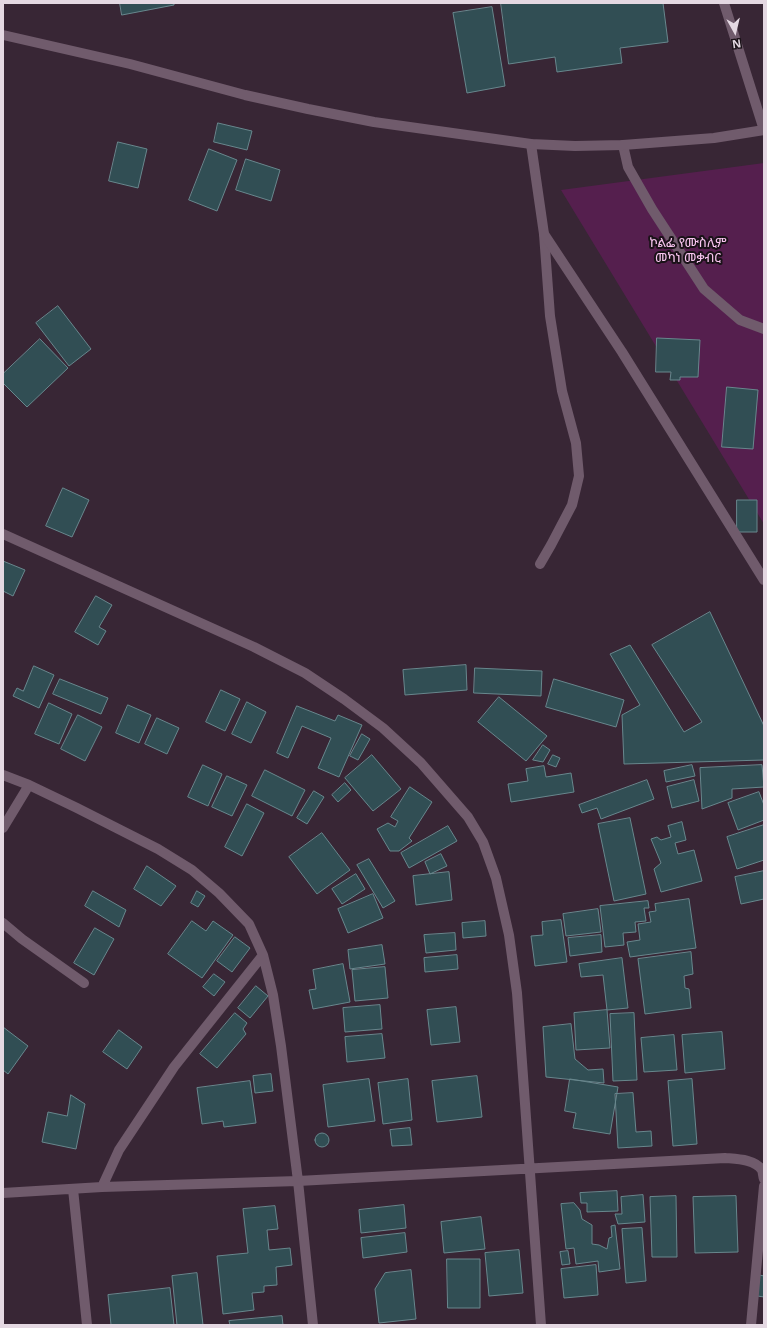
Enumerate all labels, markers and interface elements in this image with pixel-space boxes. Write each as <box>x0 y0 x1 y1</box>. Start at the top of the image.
north arrow <box>715 12 755 52</box>
text: N <box>731 36 742 52</box>
park label: ኮልፌ የሙስሊም መካነ መቃብር <box>649 235 727 266</box>

